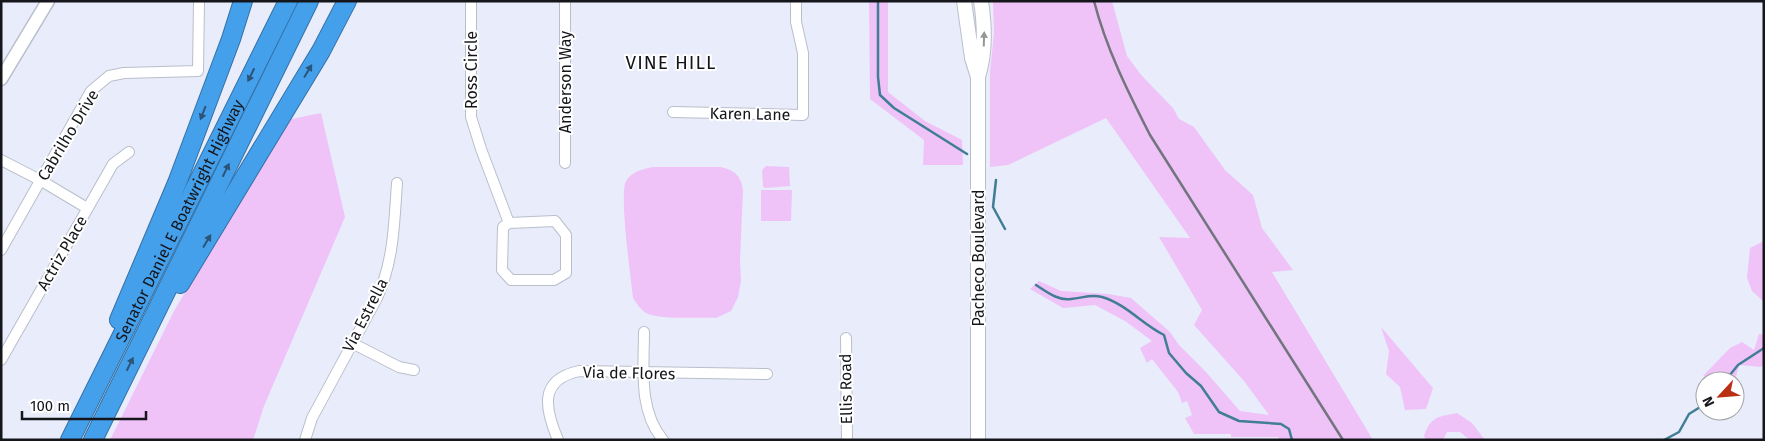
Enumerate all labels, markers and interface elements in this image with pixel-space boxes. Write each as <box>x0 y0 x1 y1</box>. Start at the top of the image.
street label: Ross Circle <box>462 31 481 109</box>
street label: Anderson Way <box>556 31 575 133</box>
one-way arrow <box>980 31 988 47</box>
district label: VINE HILL <box>626 51 716 74</box>
one-way arrow <box>304 65 313 78</box>
one-way arrow <box>247 68 255 82</box>
street label: Cabrilho Drive <box>33 86 103 184</box>
street label: Senator Daniel E Boatwright Highway <box>111 96 247 345</box>
street label: Karen Lane <box>710 104 790 124</box>
one-way arrow <box>199 106 207 121</box>
one-way arrow <box>221 163 230 178</box>
street label: Pacheco Boulevard <box>969 189 988 327</box>
street label: Actriz Place <box>33 212 91 294</box>
one-way arrow <box>202 234 211 247</box>
street label: Via Estrella <box>338 275 392 355</box>
street label: Ellis Road <box>836 353 856 425</box>
one-way arrow <box>125 357 134 372</box>
street label: Via de Flores <box>583 363 675 383</box>
north arrow <box>1695 371 1745 421</box>
scale bar <box>22 388 146 420</box>
text: N <box>1699 394 1718 409</box>
text: 100 m <box>30 397 70 415</box>

